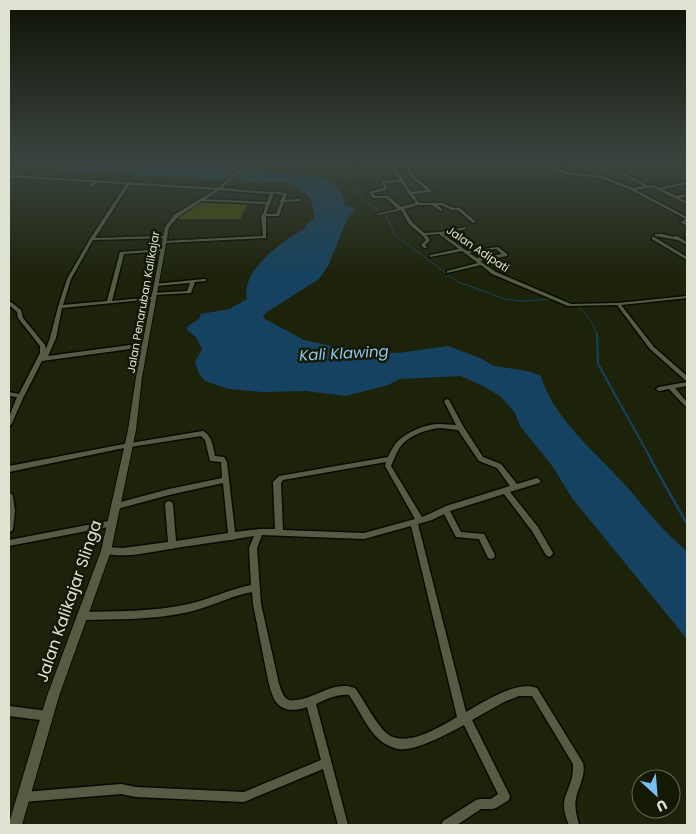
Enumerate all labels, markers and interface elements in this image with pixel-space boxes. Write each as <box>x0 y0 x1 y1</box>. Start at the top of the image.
street label: Jalan Adipati <box>443 222 513 276</box>
street label: Jalan Penaruban Kalikajar <box>123 230 163 374</box>
water label: Kali Klawing <box>299 340 389 366</box>
street label: Jalan Kalikajar Slinga <box>30 517 108 685</box>
north arrow <box>631 769 681 819</box>
text: U <box>653 795 671 817</box>

